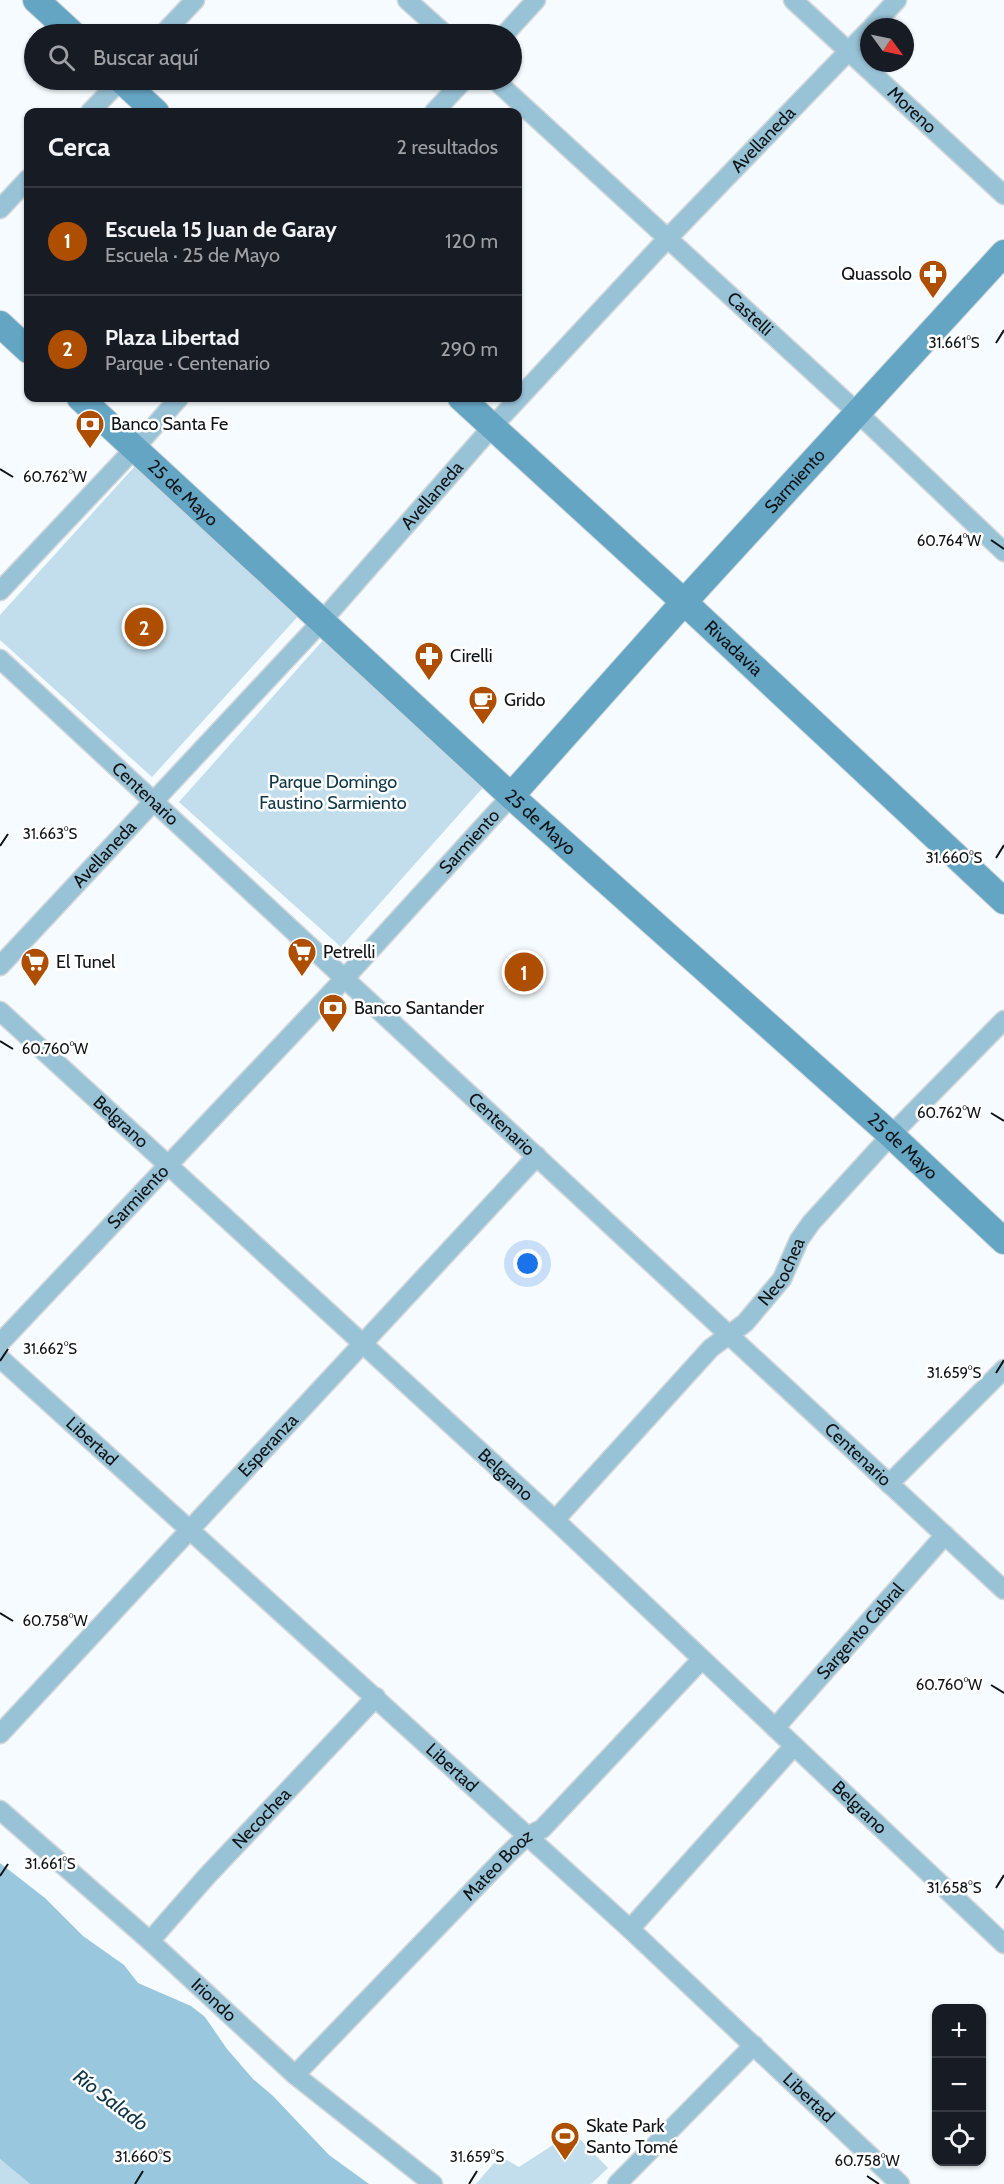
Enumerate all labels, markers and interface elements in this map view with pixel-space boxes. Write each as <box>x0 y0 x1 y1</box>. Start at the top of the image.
north arrow <box>860 18 914 72</box>
search box <box>24 24 522 90</box>
icon: search <box>45 41 78 74</box>
text: Buscar aquí <box>93 44 198 71</box>
street label: Moreno <box>883 82 941 138</box>
street label: Avellaneda <box>726 102 800 177</box>
text: Cerca <box>48 131 110 163</box>
text: 2 resultados <box>397 135 498 159</box>
text: Escuela 15 Juan de Garay <box>105 216 337 243</box>
text: 1 <box>64 229 71 253</box>
text: 120 m <box>445 229 498 253</box>
text: Escuela · 25 de Mayo <box>105 243 280 267</box>
pharmacy icon: Quassolo <box>917 258 949 300</box>
place label: Quassolo <box>841 263 912 285</box>
street label: Castelli <box>722 287 778 341</box>
text: Plaza Libertad <box>105 324 240 351</box>
text: 31.661°S <box>928 334 980 352</box>
text: 2 <box>62 337 73 361</box>
text: 290 m <box>440 337 498 361</box>
text: Parque · Centenario <box>105 351 270 375</box>
bank icon: Banco Santa Fe <box>74 408 106 450</box>
place label: Banco Santa Fe <box>111 413 228 435</box>
street label: Sarmiento <box>760 444 830 518</box>
street label: 25 de Mayo <box>143 455 223 531</box>
street label: Avellaneda <box>396 456 468 534</box>
text: 60.762°W <box>23 468 88 486</box>
text: 60.764°W <box>917 532 982 550</box>
pin: 2 <box>124 604 164 650</box>
street label: Rivadavia <box>700 616 767 681</box>
pharmacy icon: Cirelli <box>413 640 445 682</box>
place label: Cirelli <box>450 645 492 667</box>
cafe icon: Grido <box>467 684 499 726</box>
place label: Grido <box>504 689 545 711</box>
street label: Centenario <box>107 757 183 830</box>
park label: Parque Domingo Faustino Sarmiento <box>259 771 407 814</box>
street label: 25 de Mayo <box>500 785 581 860</box>
street label: Sarmiento <box>435 805 504 878</box>
street label: Avellaneda <box>68 816 141 892</box>
text: 31.663°S <box>23 825 77 843</box>
text: 31.660°S <box>926 849 983 867</box>
supermarket icon: Petrelli <box>286 936 318 978</box>
place label: Petrelli <box>323 941 375 963</box>
supermarket icon: El Tunel <box>19 946 51 988</box>
pin: 1 <box>504 950 544 994</box>
place label: El Tunel <box>56 951 116 973</box>
bank icon: Banco Santander <box>317 992 349 1034</box>
place label: Banco Santander <box>354 997 484 1019</box>
text: 60.760°W <box>22 1040 89 1058</box>
street label: Centenario <box>464 1088 540 1161</box>
street label: Belgrano <box>89 1091 153 1153</box>
text: 60.762°W <box>917 1104 982 1122</box>
street label: 25 de Mayo <box>863 1108 942 1184</box>
street label: Sarmiento <box>103 1160 173 1233</box>
street label: Necochea <box>753 1234 810 1310</box>
your location <box>513 1249 542 1278</box>
text: 31.662°S <box>23 1340 77 1358</box>
text: 31.659°S <box>927 1364 981 1382</box>
street label: Esperanza <box>234 1409 303 1481</box>
street label: Libertad <box>61 1412 122 1470</box>
street label: Centenario <box>820 1418 896 1491</box>
street label: Belgrano <box>473 1444 538 1506</box>
street label: Sargento Cabral <box>812 1578 909 1684</box>
text: 60.758°W <box>22 1612 88 1630</box>
text: 60.760°W <box>916 1676 983 1694</box>
street label: Libertad <box>421 1739 483 1797</box>
street label: Belgrano <box>828 1777 892 1839</box>
street label: Necochea <box>228 1783 296 1853</box>
street label: Mateo Booz <box>458 1824 536 1905</box>
text: 31.661°S <box>24 1855 76 1873</box>
text: 31.658°S <box>927 1879 982 1897</box>
street label: Iriondo <box>187 1974 241 2026</box>
map controls <box>932 2004 986 2166</box>
button: + <box>932 2004 986 2058</box>
button: − <box>932 2058 986 2112</box>
water label: Río Salado <box>69 2064 153 2136</box>
street label: Libertad <box>778 2068 839 2127</box>
button: locate <box>932 2112 986 2166</box>
place label: Skate Park Santo Tomé <box>586 2115 678 2158</box>
sports icon: Skate Park Santo Tomé <box>549 2120 581 2162</box>
text: 31.660°S <box>115 2148 172 2166</box>
text: 31.659°S <box>450 2148 504 2166</box>
text: 60.758°W <box>834 2152 900 2170</box>

